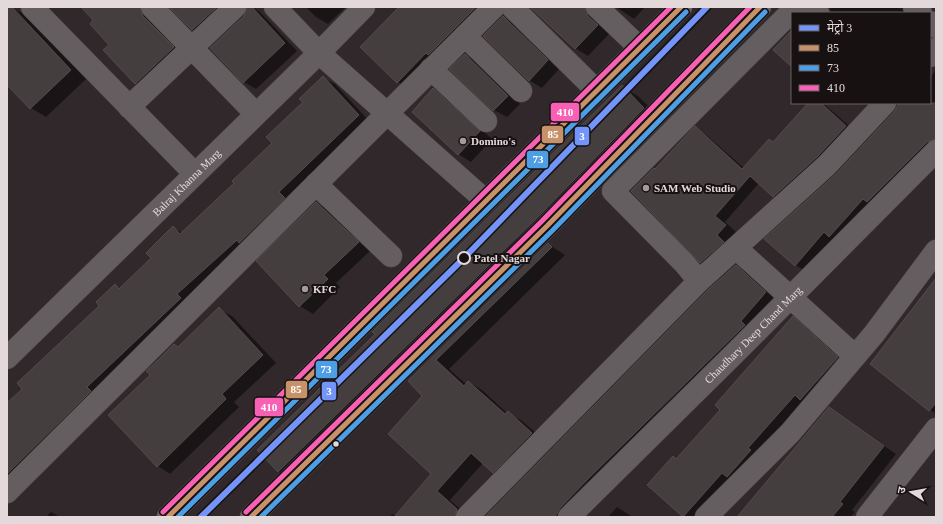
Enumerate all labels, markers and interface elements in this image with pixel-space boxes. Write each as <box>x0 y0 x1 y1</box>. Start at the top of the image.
legend <box>791 12 931 104</box>
text: मेट्रो 3 <box>827 20 852 35</box>
text: 85 <box>827 41 839 55</box>
text: 73 <box>827 61 839 75</box>
text: 410 <box>827 81 845 95</box>
line badge: 410 <box>550 102 580 122</box>
text: 410 <box>557 106 574 118</box>
line badge: 85 <box>541 125 564 144</box>
line badge: 3 <box>574 126 590 146</box>
text: 85 <box>548 128 559 140</box>
text: 3 <box>579 130 585 142</box>
place label: Domino's <box>471 135 516 147</box>
marker: Domino's <box>458 136 468 146</box>
street label: Balraj Khanna Marg <box>150 146 223 218</box>
line badge: 73 <box>526 150 549 169</box>
text: 73 <box>533 153 544 165</box>
place label: SAM Web Studio <box>654 182 736 194</box>
marker: SAM Web Studio <box>641 183 651 193</box>
marker: Patel Nagar <box>457 251 471 265</box>
place label: Patel Nagar <box>474 252 530 264</box>
place label: KFC <box>313 283 336 295</box>
street label: Chaudhary Deep Chand Marg <box>702 283 804 386</box>
marker: KFC <box>300 284 310 294</box>
line badge: 73 <box>315 360 338 379</box>
text: 73 <box>321 363 332 375</box>
line badge: 85 <box>285 380 308 399</box>
line badge: 3 <box>321 381 337 401</box>
text: 85 <box>291 383 302 395</box>
text: 3 <box>326 385 332 397</box>
line badge: 410 <box>254 397 284 417</box>
text: 410 <box>261 401 278 413</box>
unlabelled marker <box>331 439 341 449</box>
north arrow <box>891 472 931 512</box>
text: उ <box>895 485 908 494</box>

